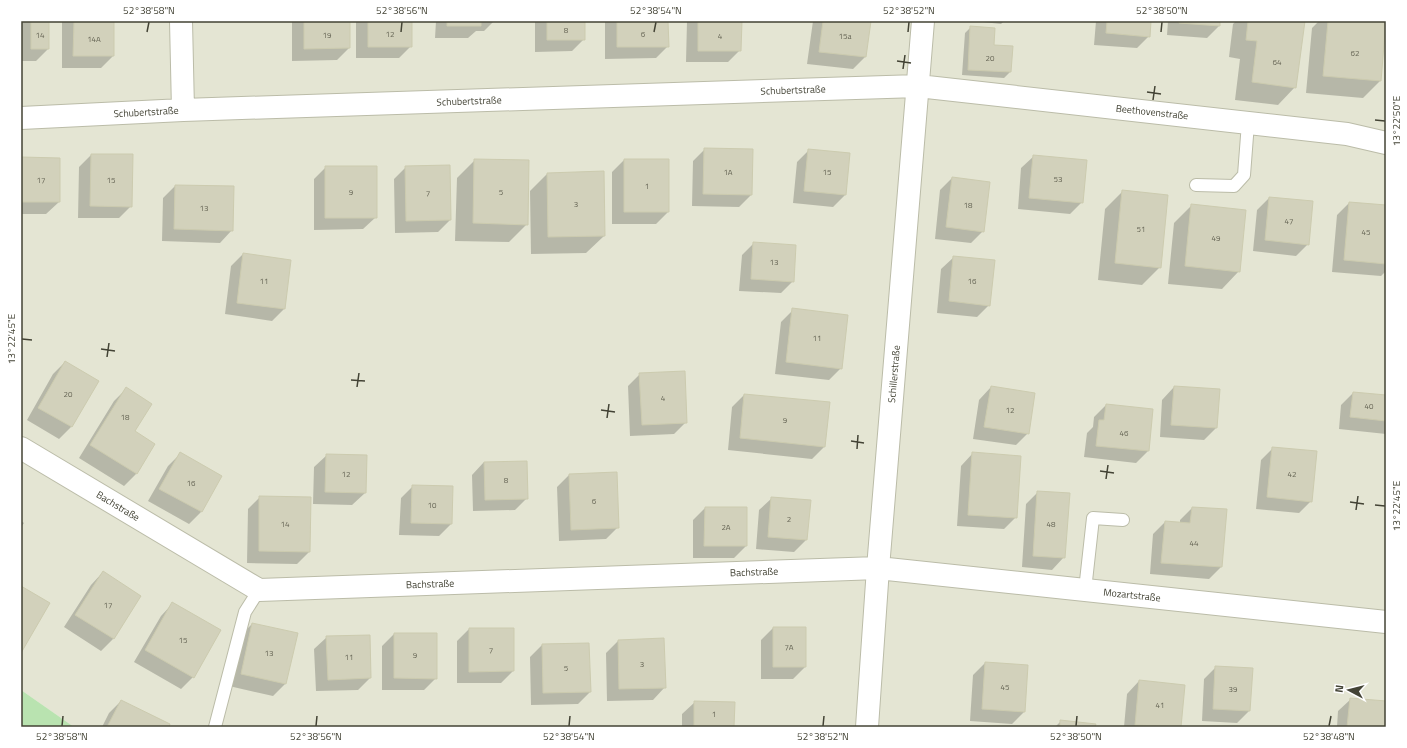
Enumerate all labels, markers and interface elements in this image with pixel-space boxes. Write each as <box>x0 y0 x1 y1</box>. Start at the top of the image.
text: 52°38'58"N <box>123 3 175 18</box>
text: 52°38'56"N <box>376 3 428 18</box>
text: 52°38'54"N <box>630 3 682 18</box>
text: 52°38'52"N <box>883 3 935 18</box>
text: 52°38'50"N <box>1136 3 1188 18</box>
house number: 8 <box>564 24 569 36</box>
house number: 12 <box>386 28 394 40</box>
house number: 6 <box>641 28 646 40</box>
house number: 14 <box>36 29 45 41</box>
house number: 19 <box>323 29 332 41</box>
house number: 4 <box>718 30 723 42</box>
house number: 15a <box>839 30 851 42</box>
house number: 14A <box>87 33 101 45</box>
house number: 62 <box>1351 47 1359 59</box>
house number: 20 <box>986 52 995 64</box>
house number: 64 <box>1273 56 1282 68</box>
street label: Schubertstraße <box>760 81 826 99</box>
street label: Schubertstraße <box>436 92 502 110</box>
text: 13°22'50"E <box>1389 95 1404 146</box>
street label: Beethovenstraße <box>1115 101 1189 123</box>
street label: Schubertstraße <box>113 103 179 121</box>
house number: 1A <box>723 166 733 178</box>
house number: 15 <box>823 166 832 178</box>
house number: 53 <box>1054 173 1062 185</box>
house number: 17 <box>37 174 45 186</box>
house number: 15 <box>107 174 116 186</box>
house number: 1 <box>645 180 649 192</box>
house number: 9 <box>349 186 354 198</box>
house number: 5 <box>499 186 504 198</box>
house number: 7 <box>426 187 430 199</box>
house number: 3 <box>574 198 578 210</box>
house number: 18 <box>964 199 973 211</box>
house number: 13 <box>200 202 208 214</box>
house number: 47 <box>1285 215 1293 227</box>
house number: 51 <box>1137 223 1145 235</box>
house number: 45 <box>1362 226 1371 238</box>
house number: 49 <box>1212 232 1221 244</box>
house number: 13 <box>770 256 778 268</box>
house number: 11 <box>260 275 268 287</box>
house number: 16 <box>968 275 977 287</box>
text: 13°22'45"E <box>4 313 19 364</box>
house number: 11 <box>813 332 821 344</box>
street label: Schillerstraße <box>884 345 904 403</box>
house number: 20 <box>64 388 73 400</box>
house number: 4 <box>661 392 666 404</box>
house number: 40 <box>1365 400 1374 412</box>
house number: 12 <box>1006 404 1014 416</box>
house number: 18 <box>121 411 130 423</box>
house number: 9 <box>783 414 788 426</box>
house number: 46 <box>1120 427 1129 439</box>
house number: 12 <box>342 468 350 480</box>
house number: 42 <box>1288 468 1296 480</box>
house number: 8 <box>504 474 509 486</box>
house number: 16 <box>187 477 196 489</box>
text: 13°22'45"E <box>1389 480 1404 531</box>
street label: Bachstraße <box>93 487 143 525</box>
house number: 6 <box>592 495 597 507</box>
house number: 10 <box>428 499 437 511</box>
house number: 2 <box>787 513 791 525</box>
house number: 14 <box>281 518 290 530</box>
house number: 48 <box>1047 518 1056 530</box>
house number: 2A <box>721 521 731 533</box>
house number: 44 <box>1190 537 1199 549</box>
street label: Bachstraße <box>730 564 778 580</box>
street label: Bachstraße <box>406 576 454 592</box>
street label: Mozartstraße <box>1103 585 1161 605</box>
house number: 17 <box>104 599 112 611</box>
house number: 15 <box>179 634 188 646</box>
house number: 7A <box>784 641 794 653</box>
house number: 7 <box>489 644 493 656</box>
house number: 13 <box>265 647 273 659</box>
house number: 9 <box>413 649 418 661</box>
house number: 11 <box>345 651 353 663</box>
house number: 3 <box>640 658 644 670</box>
house number: 5 <box>564 662 569 674</box>
north arrow <box>1329 670 1369 710</box>
house number: 45 <box>1001 681 1010 693</box>
house number: 39 <box>1229 683 1238 695</box>
text: N <box>1331 684 1347 694</box>
house number: 41 <box>1156 699 1164 711</box>
house number: 1 <box>712 708 716 720</box>
text: 52°38'58"N <box>36 729 88 744</box>
text: 52°38'56"N <box>290 729 342 744</box>
text: 52°38'54"N <box>543 729 595 744</box>
text: 52°38'52"N <box>797 729 849 744</box>
text: 52°38'50"N <box>1050 729 1102 744</box>
text: 52°38'48"N <box>1303 729 1355 744</box>

